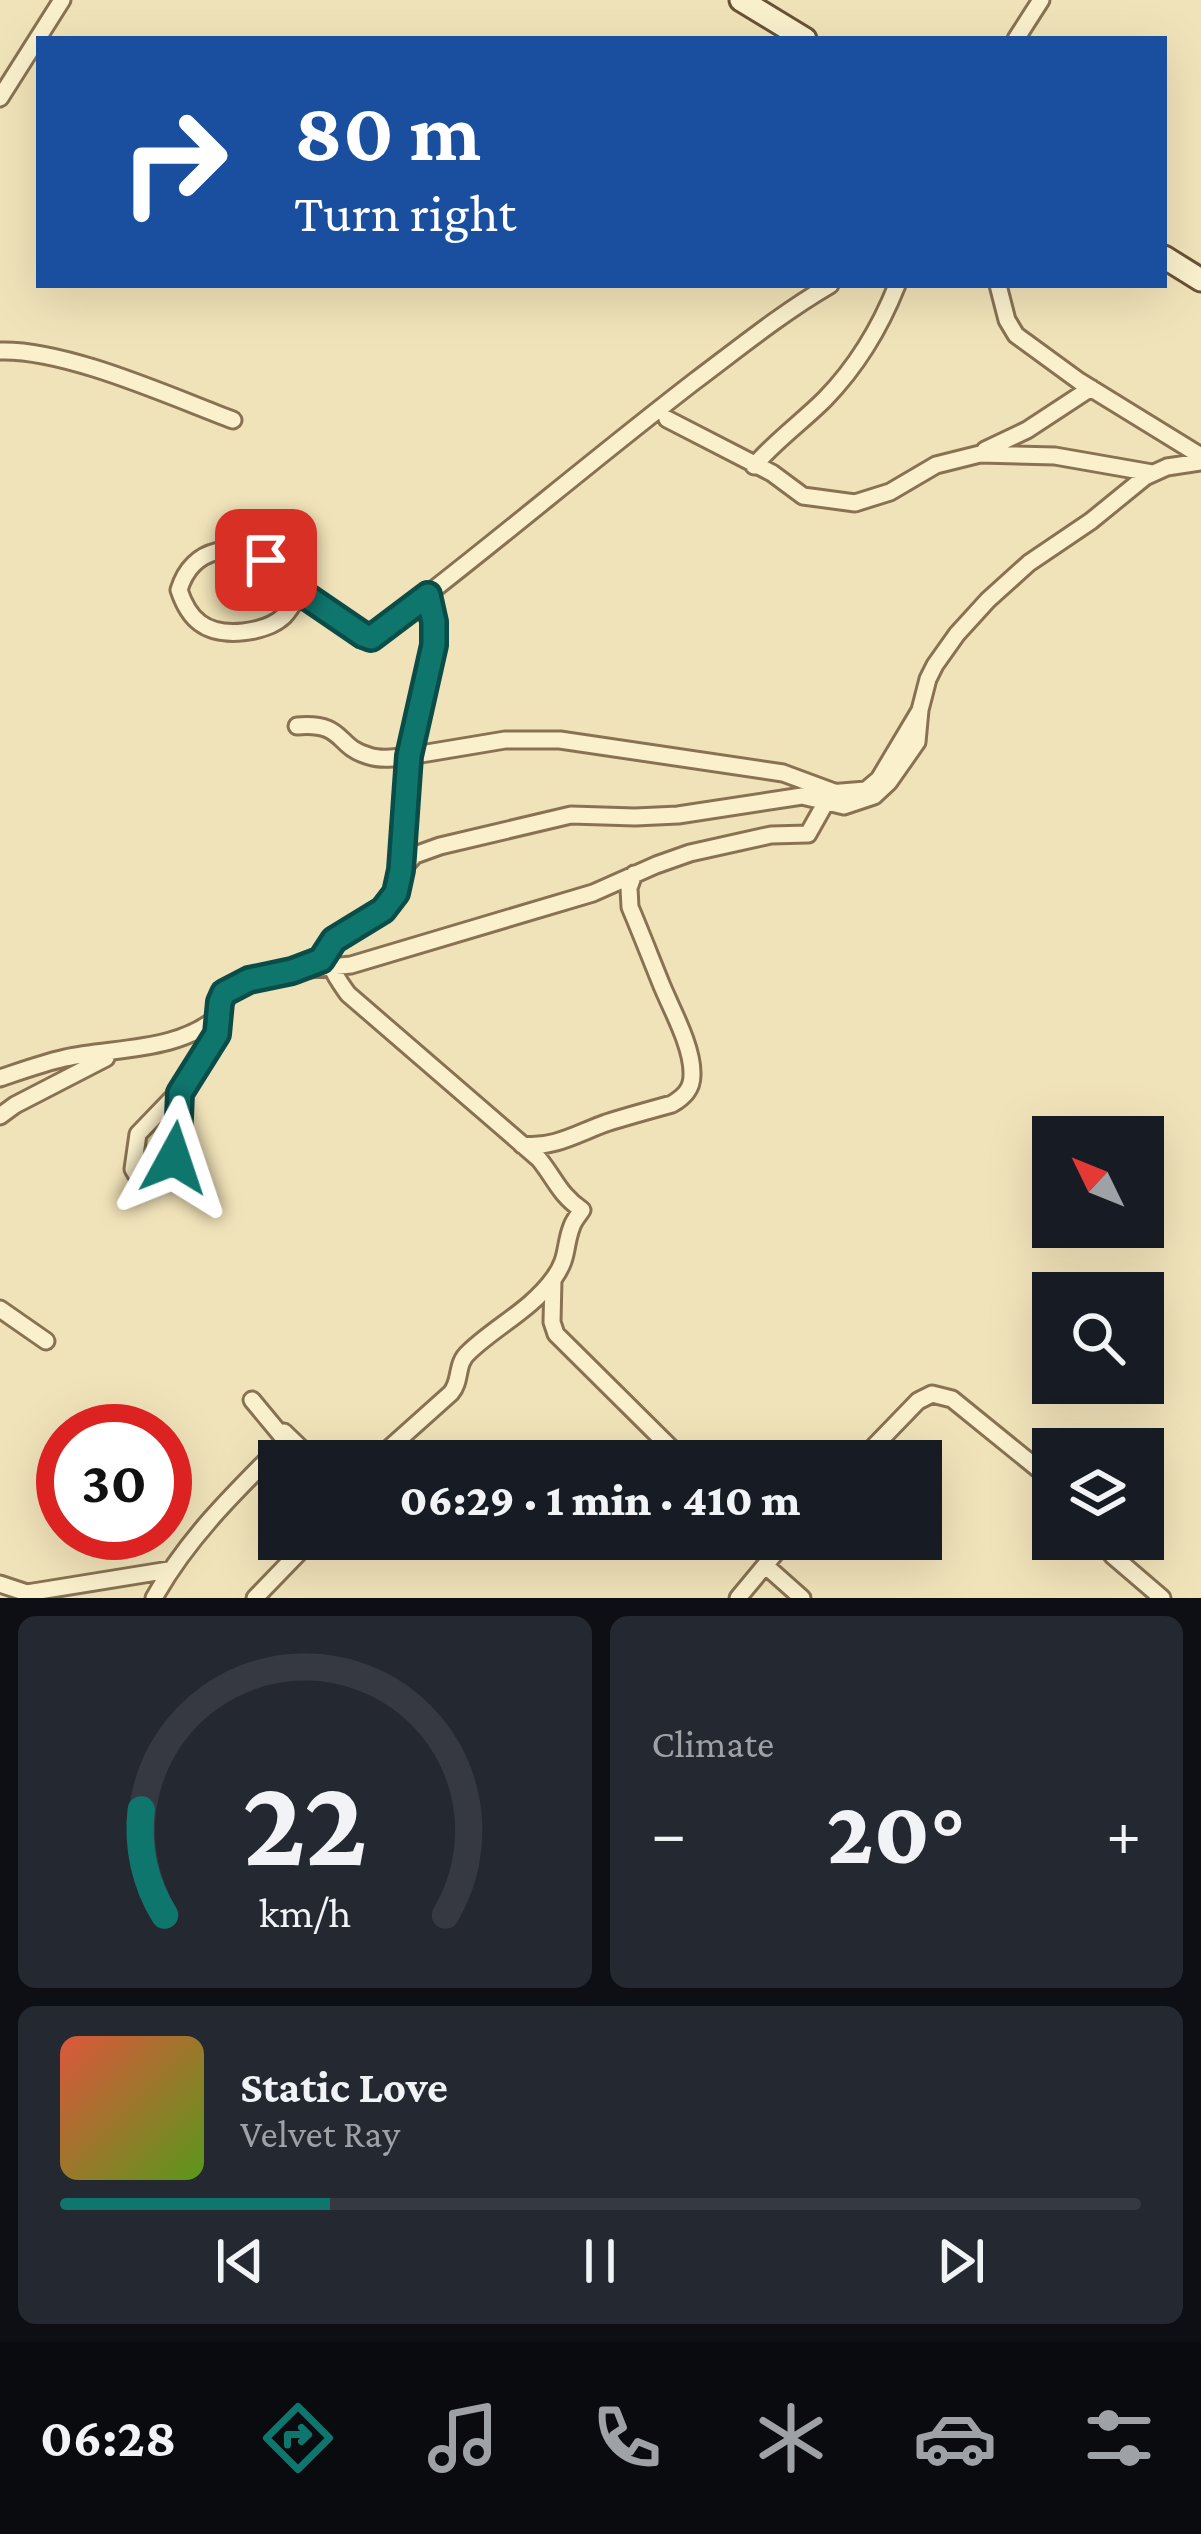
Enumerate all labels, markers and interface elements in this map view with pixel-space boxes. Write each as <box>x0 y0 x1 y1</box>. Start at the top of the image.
icon: right <box>96 84 252 240</box>
text: 80 m <box>294 85 481 178</box>
text: Turn right <box>294 183 516 243</box>
pin <box>215 509 317 611</box>
icon: arrive <box>233 527 299 593</box>
position arrow <box>111 1095 237 1221</box>
north arrow <box>1032 1116 1164 1248</box>
map controls <box>1032 1116 1164 1560</box>
button: search <box>1032 1272 1164 1404</box>
speed limit sign: 30 <box>36 1404 192 1560</box>
button: layers <box>1032 1428 1164 1560</box>
text: 06:29 · 1 min · 410 m <box>400 1475 800 1525</box>
text: Climate <box>652 1722 774 1765</box>
text: 22 <box>242 1752 367 1891</box>
text: 20° <box>826 1782 966 1882</box>
text: − <box>652 1796 686 1869</box>
text: + <box>1106 1796 1141 1869</box>
text: km/h <box>259 1889 351 1936</box>
text: Static Love <box>240 2062 448 2112</box>
text: Velvet Ray <box>240 2112 400 2155</box>
icon: previous <box>207 2228 273 2294</box>
icon: pause <box>567 2228 633 2294</box>
icon: next <box>928 2228 994 2294</box>
icon: directions <box>256 2396 340 2480</box>
icon: music <box>421 2396 505 2480</box>
icon: phone <box>585 2396 669 2480</box>
icon: climate <box>749 2396 833 2480</box>
icon: car <box>913 2396 997 2480</box>
icon: filters <box>1077 2396 1161 2480</box>
text: 06:28 <box>40 2408 176 2468</box>

